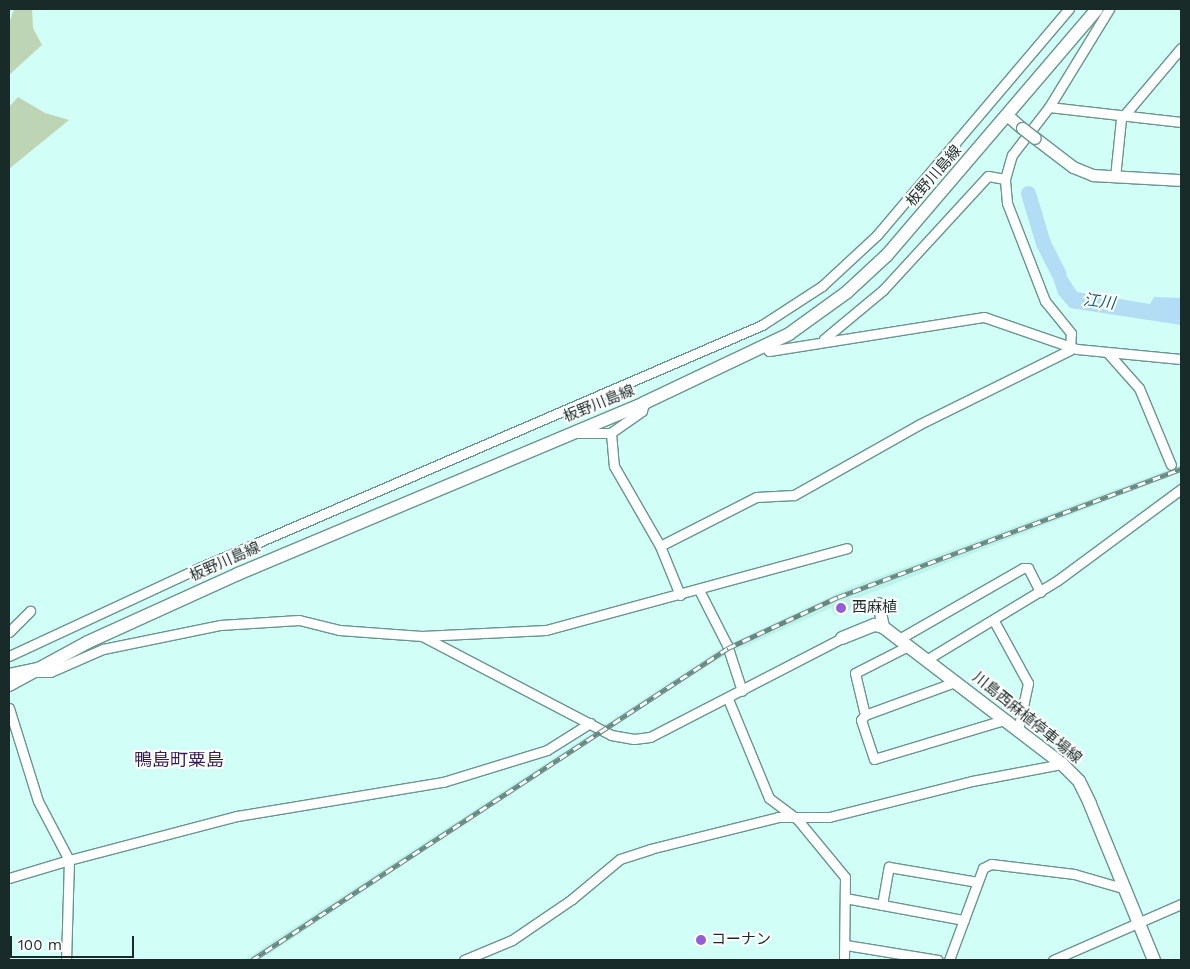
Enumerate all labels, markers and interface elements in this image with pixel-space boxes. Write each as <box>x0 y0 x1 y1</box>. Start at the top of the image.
street label: 板野川島線 <box>903 142 965 210</box>
water label: 江川 <box>1082 291 1116 313</box>
street label: 板野川島線 <box>561 382 637 426</box>
street label: 板野川島線 <box>187 539 263 585</box>
place label: 西麻植 <box>852 599 897 617</box>
marker: 西麻植 <box>834 601 848 615</box>
street label: 川島西麻植停車場線 <box>969 669 1085 767</box>
district label: 鴨島町粟島 <box>134 749 224 771</box>
scale bar <box>12 926 136 958</box>
place label: コーナン <box>711 931 771 949</box>
marker: コーナン <box>695 934 707 946</box>
text: 100 m <box>18 936 62 954</box>

